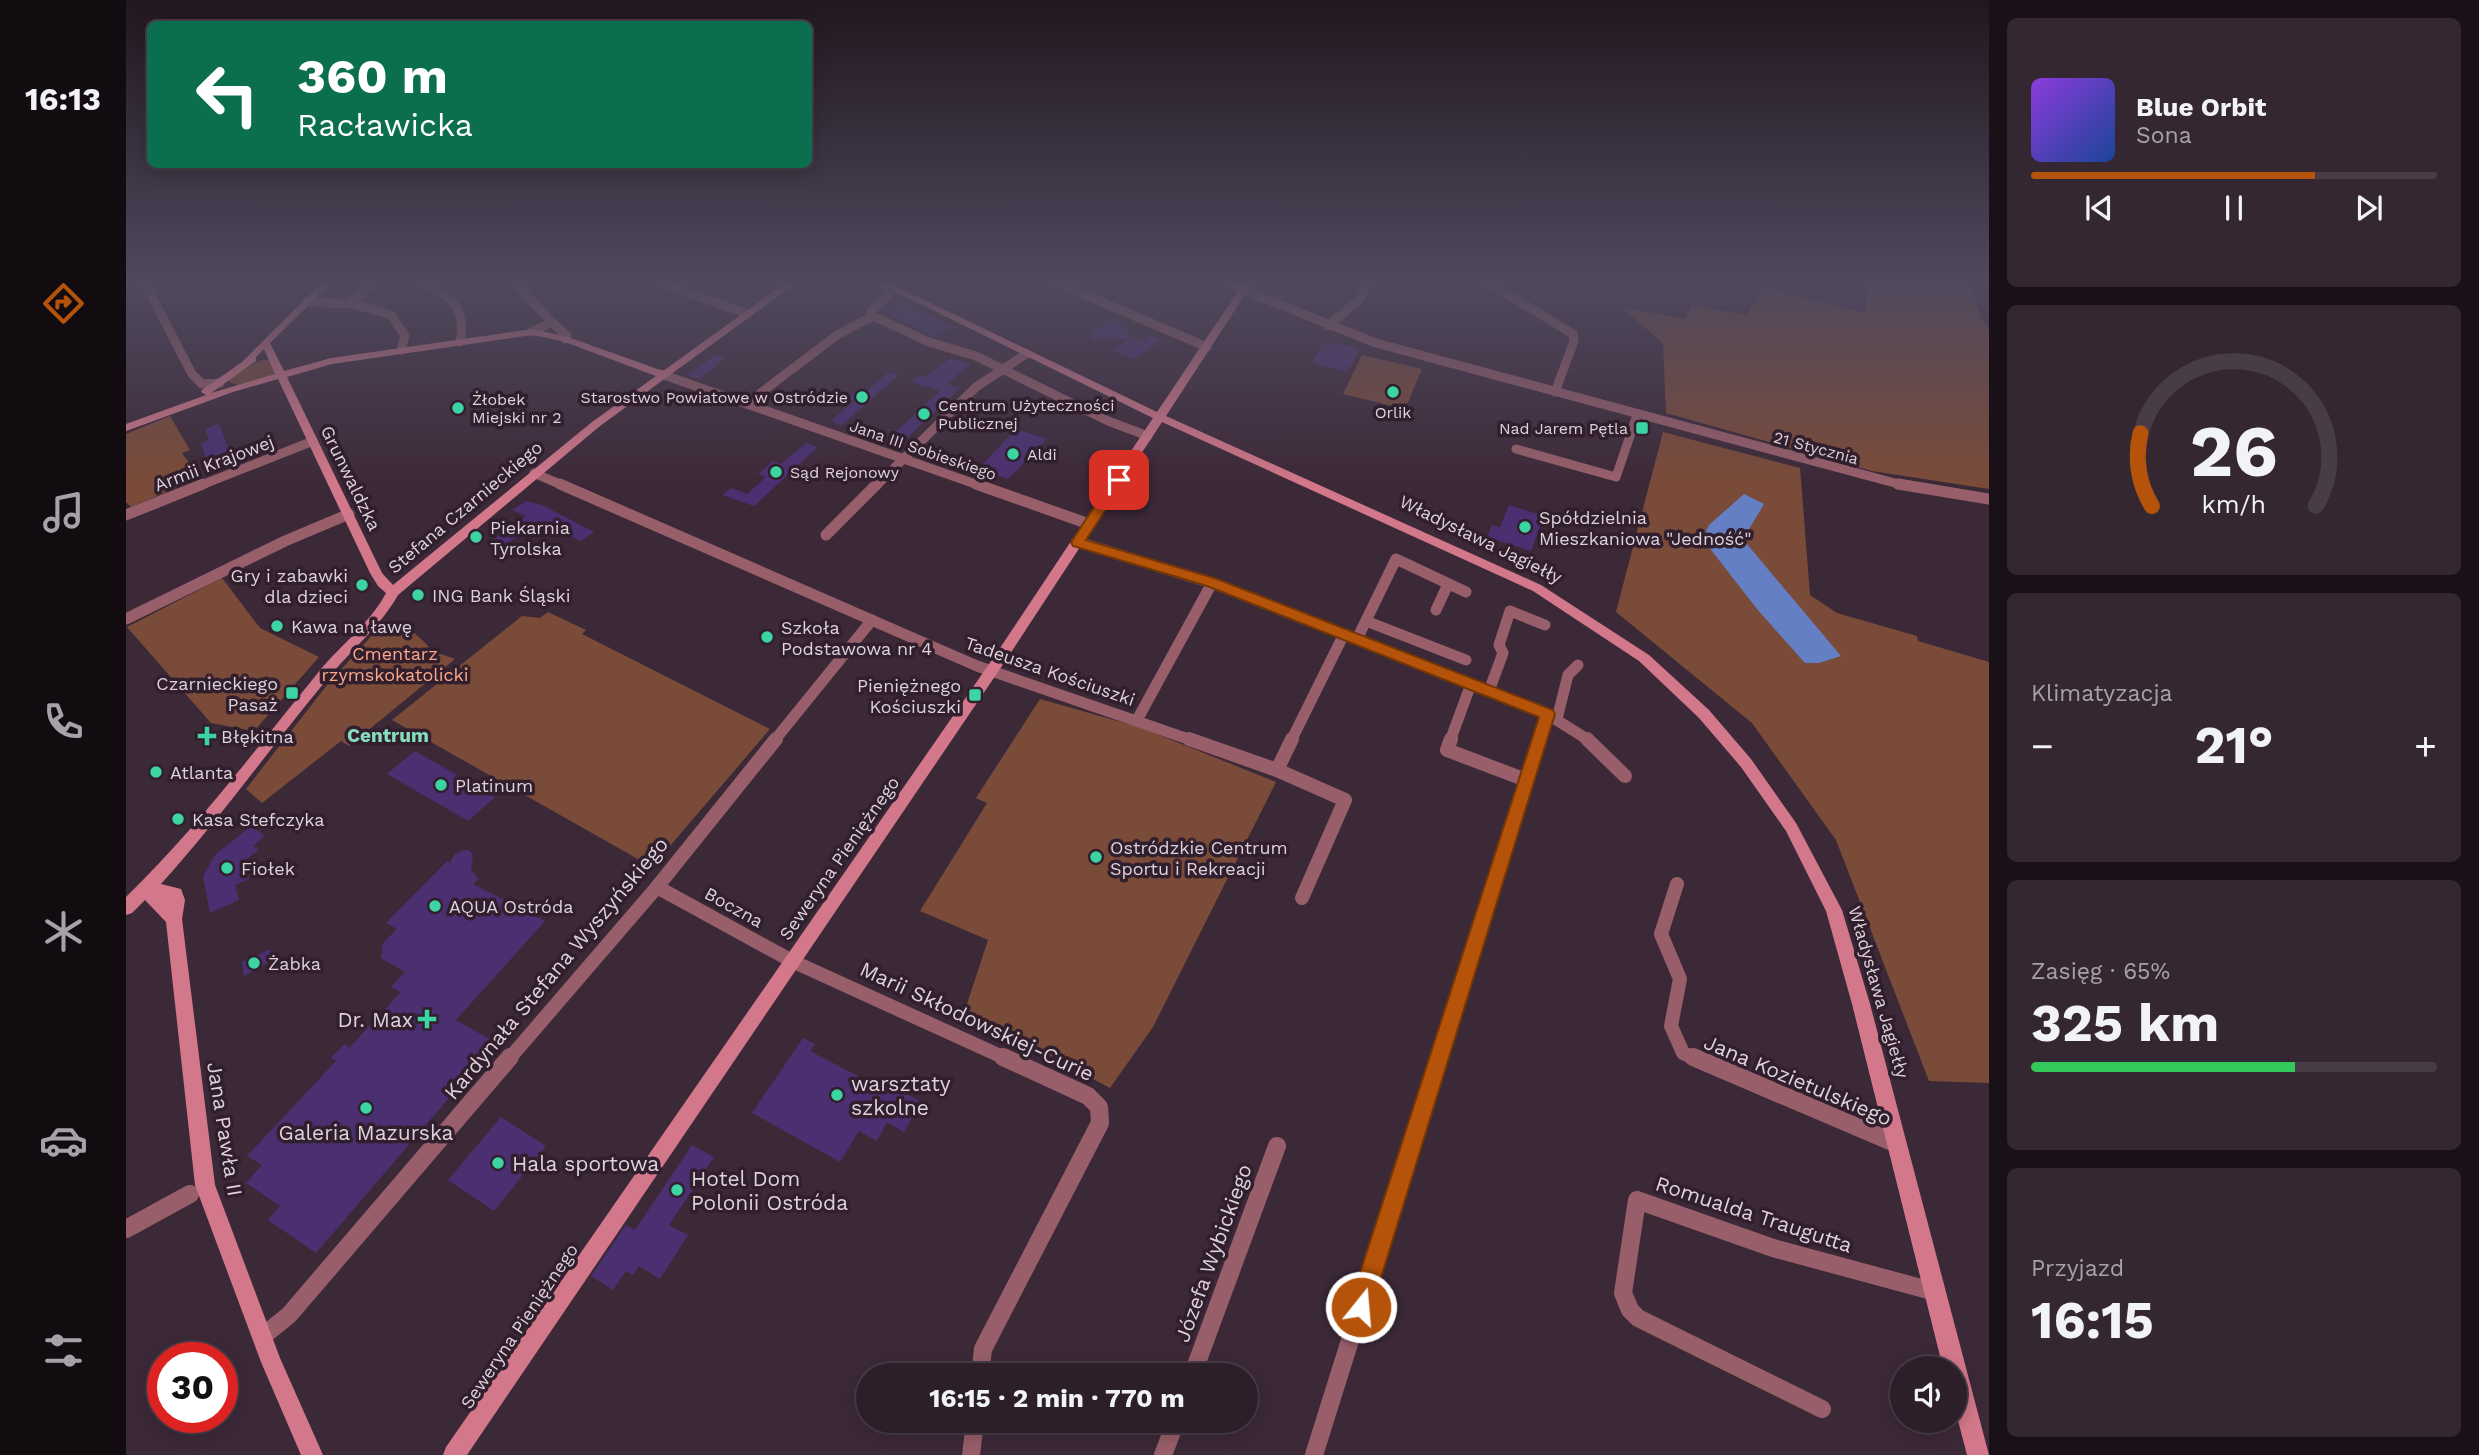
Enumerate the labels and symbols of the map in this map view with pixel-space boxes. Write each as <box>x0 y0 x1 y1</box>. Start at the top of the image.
marker: Orlik <box>1385 384 1401 400</box>
place label: Starostwo Powiatowe w Ostródzie <box>580 388 848 407</box>
marker: Starostwo Powiatowe w Ostródzie <box>854 389 870 405</box>
place label: Żłobek Miejski nr 2 <box>472 390 561 427</box>
place label: Centrum Użyteczności Publicznej <box>938 396 1114 433</box>
marker: Żłobek Miejski nr 2 <box>450 400 466 416</box>
place label: Orlik <box>1375 403 1411 422</box>
marker: Centrum Użyteczności Publicznej <box>916 406 932 422</box>
street label: Jana III Sobieskiego <box>847 416 999 484</box>
place label: Nad Jarem Pętla <box>1499 419 1628 438</box>
marker: Nad Jarem Pętla <box>1634 420 1650 436</box>
street label: Grunwaldzka <box>317 422 385 534</box>
street label: 21 Stycznia <box>1772 428 1860 468</box>
street label: Armii Krajowej <box>151 431 277 495</box>
street label: Stefana Czarnieckiego <box>384 436 546 578</box>
place label: Aldi <box>1027 445 1057 464</box>
marker: Aldi <box>1005 446 1021 462</box>
pin <box>1089 450 1149 510</box>
place label: Sąd Rejonowy <box>790 463 900 482</box>
marker: Sąd Rejonowy <box>768 464 784 480</box>
street label: Władysława Jagiełły <box>1396 491 1566 588</box>
place label: Spółdzielnia Mieszkaniowa "Jedność" <box>1539 507 1751 549</box>
place label: Piekarnia Tyrolska <box>490 517 570 559</box>
marker: Spółdzielnia Mieszkaniowa "Jedność" <box>1517 519 1533 535</box>
marker: Piekarnia Tyrolska <box>468 529 484 545</box>
place label: Gry i zabawki dla dzieci <box>231 565 348 607</box>
marker: Gry i zabawki dla dzieci <box>354 577 370 593</box>
place label: ING Bank Śląski <box>432 585 570 606</box>
marker: ING Bank Śląski <box>410 587 426 603</box>
place label: Kawa na ławę <box>291 616 412 637</box>
place label: Szkoła Podstawowa nr 4 <box>781 617 932 659</box>
marker: Kawa na ławę <box>269 618 285 634</box>
marker: Szkoła Podstawowa nr 4 <box>759 629 775 645</box>
street label: Tadeusza Kościuszki <box>962 632 1138 710</box>
park label: Cmentarz rzymskokatolicki <box>321 643 469 685</box>
place label: Czarnieckiego Pasaż <box>156 673 278 715</box>
place label: Pieniężnego Kościuszki <box>857 675 961 717</box>
marker: Czarnieckiego Pasaż <box>284 685 300 701</box>
marker: Pieniężnego Kościuszki <box>967 687 983 703</box>
district label: Centrum <box>347 724 429 747</box>
place label: Błękitna <box>221 726 294 747</box>
marker: Błękitna <box>199 728 215 744</box>
place label: Atlanta <box>170 762 233 783</box>
marker: Atlanta <box>148 764 164 780</box>
street label: Seweryna Pieniężnego <box>775 772 903 944</box>
place label: Platinum <box>455 775 533 796</box>
marker: Platinum <box>433 777 449 793</box>
place label: Kasa Stefczyka <box>192 809 325 830</box>
marker: Kasa Stefczyka <box>170 811 186 827</box>
street label: Kardynała Stefana Wyszyńskiego <box>439 832 673 1104</box>
place label: Ostródzkie Centrum Sportu i Rekreacji <box>1110 837 1288 879</box>
marker: Ostródzkie Centrum Sportu i Rekreacji <box>1088 849 1104 865</box>
place label: Fiołek <box>241 858 295 879</box>
marker: Fiołek <box>219 860 235 876</box>
street label: Boczna <box>701 882 767 932</box>
place label: AQUA Ostróda <box>449 896 573 917</box>
marker: AQUA Ostróda <box>427 898 443 914</box>
street label: Władysława Jagiełły <box>1844 904 1914 1081</box>
place label: Żabka <box>268 953 321 974</box>
marker: Żabka <box>246 955 262 971</box>
street label: Marii Skłodowskiej-Curie <box>856 956 1098 1086</box>
place label: Dr. Max <box>337 1007 413 1032</box>
marker: Dr. Max <box>419 1011 435 1027</box>
street label: Jana Kozietulskiego <box>1700 1029 1896 1131</box>
street label: Jana Pawła II <box>202 1060 248 1198</box>
place label: warsztaty szkolne <box>851 1071 951 1120</box>
marker: warsztaty szkolne <box>829 1087 845 1103</box>
marker: Galeria Mazurska <box>358 1100 374 1116</box>
place label: Galeria Mazurska <box>279 1120 454 1145</box>
place label: Hala sportowa <box>512 1151 659 1176</box>
marker: Hala sportowa <box>490 1155 506 1171</box>
street label: Józefa Wybickiego <box>1169 1160 1257 1346</box>
place label: Hotel Dom Polonii Ostróda <box>691 1166 848 1215</box>
street label: Romualda Traugutta <box>1653 1170 1856 1258</box>
marker: Hotel Dom Polonii Ostróda <box>669 1182 685 1198</box>
street label: Seweryna Pieniężnego <box>456 1239 582 1413</box>
position arrow <box>1324 1270 1398 1344</box>
speed limit sign: 30 <box>147 1342 238 1433</box>

